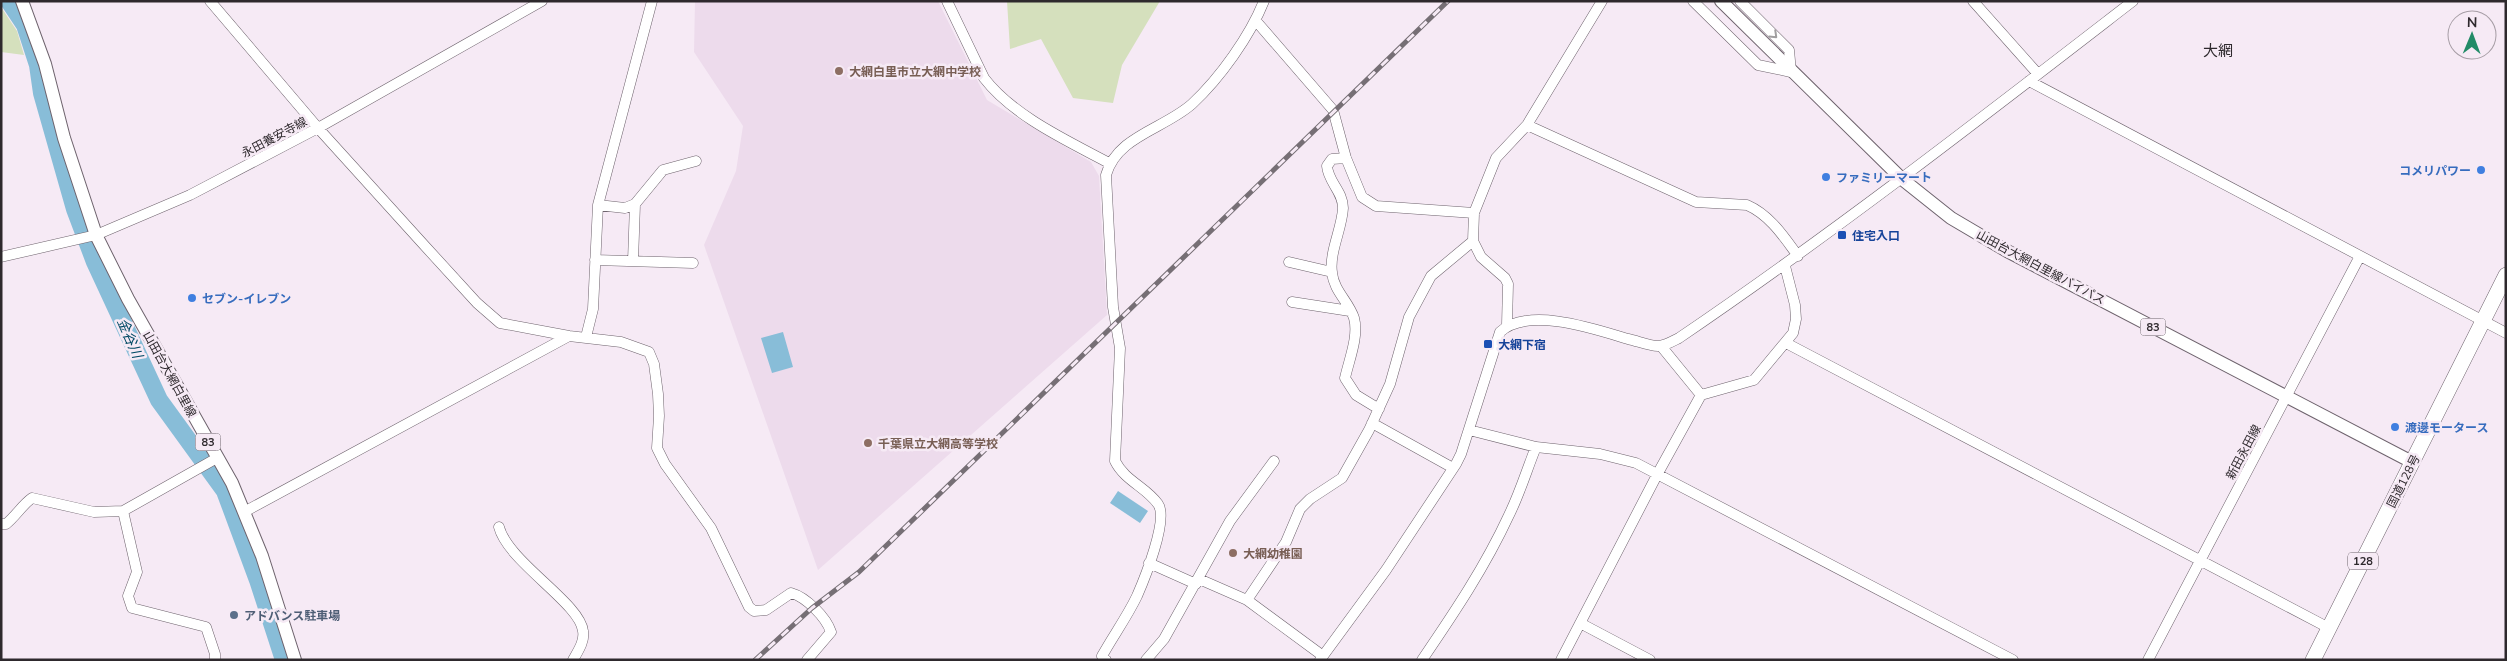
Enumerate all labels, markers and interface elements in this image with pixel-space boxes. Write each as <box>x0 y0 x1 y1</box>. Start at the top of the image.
north arrow <box>2447 10 2497 60</box>
text: N <box>2467 13 2478 31</box>
one-way arrow <box>1769 29 1778 38</box>
district label: 大網 <box>2203 41 2233 60</box>
place label: 大網白里市立大網中学校 <box>849 64 981 79</box>
marker: 大網白里市立大網中学校 <box>833 65 845 77</box>
street label: 永田養安寺線 <box>239 113 309 161</box>
place label: コメリパワー <box>2399 163 2471 178</box>
marker: コメリパワー <box>2475 164 2487 176</box>
place label: ファミリーマート <box>1836 170 1932 185</box>
marker: ファミリーマート <box>1820 171 1832 183</box>
street label: 山田台大網白里線バイパス <box>1974 227 2108 307</box>
place label: 住宅入口 <box>1852 228 1900 243</box>
marker: 住宅入口 <box>1836 229 1848 241</box>
place label: セブン-イレブン <box>202 291 291 306</box>
marker: セブン-イレブン <box>186 292 198 304</box>
water label: 金谷川 <box>113 315 148 363</box>
road number: 83 <box>2140 318 2166 336</box>
street label: 山田台大網白里線 <box>140 328 200 420</box>
place label: 大網下宿 <box>1498 337 1546 352</box>
marker: 大網下宿 <box>1482 338 1494 350</box>
place label: 渡邊モータース <box>2405 420 2488 435</box>
marker: 渡邊モータース <box>2389 421 2401 433</box>
street label: 新田永田線 <box>2222 422 2264 482</box>
road number: 83 <box>196 434 220 451</box>
place label: 千葉県立大網高等学校 <box>878 436 998 451</box>
marker: 千葉県立大網高等学校 <box>862 437 874 449</box>
street label: 国道128号 <box>2383 452 2423 510</box>
place label: 大網幼稚園 <box>1243 546 1303 561</box>
marker: 大網幼稚園 <box>1227 547 1239 559</box>
road number: 128 <box>2348 552 2378 570</box>
place label: アドバンス駐車場 <box>244 608 340 623</box>
marker: アドバンス駐車場 <box>228 609 240 621</box>

